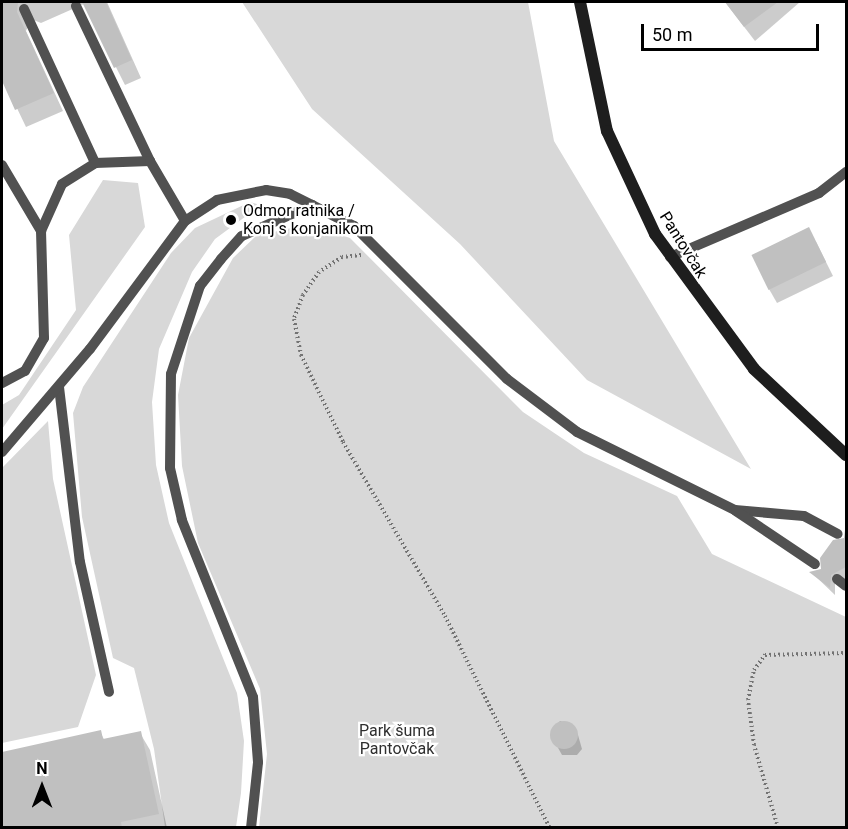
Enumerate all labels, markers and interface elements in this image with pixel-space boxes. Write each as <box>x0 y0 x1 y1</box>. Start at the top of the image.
scale bar <box>644 12 822 50</box>
text: 50 m <box>652 24 692 45</box>
place label: Odmor ratnika / Konj s konjanikom <box>243 201 373 239</box>
street label: Pantovčak <box>655 208 711 282</box>
marker: Odmor ratnika / Konj s konjanikom <box>224 213 238 227</box>
park label: Park šuma Pantovčak <box>359 721 435 759</box>
north arrow <box>12 757 72 817</box>
text: N <box>36 759 48 778</box>

